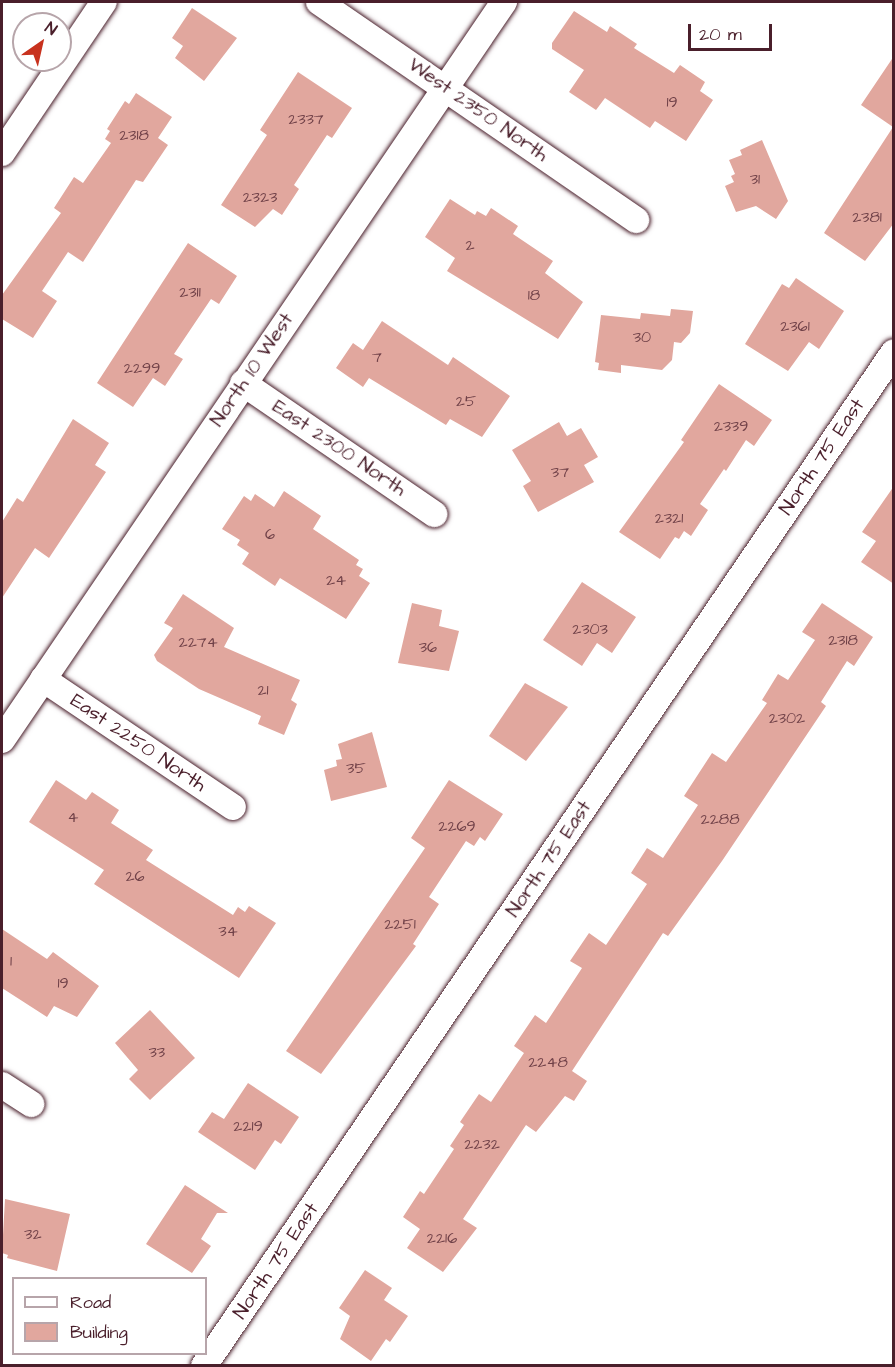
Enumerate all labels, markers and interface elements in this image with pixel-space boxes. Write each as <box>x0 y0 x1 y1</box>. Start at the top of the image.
north arrow <box>12 12 72 72</box>
scale bar <box>691 12 775 50</box>
text: N <box>41 17 61 41</box>
text: 20 m <box>699 22 742 47</box>
street label: West 2350 North <box>404 53 552 167</box>
house number: 19 <box>666 92 678 112</box>
house number: 2337 <box>288 109 324 129</box>
house number: 2318 <box>119 125 149 145</box>
house number: 31 <box>750 169 760 189</box>
house number: 2323 <box>243 187 277 207</box>
house number: 2381 <box>852 207 882 227</box>
house number: 2 <box>465 235 475 255</box>
house number: 2311 <box>179 282 201 302</box>
house number: 18 <box>528 285 540 305</box>
street label: North 10 West <box>205 309 299 431</box>
house number: 2361 <box>780 316 810 336</box>
house number: 30 <box>633 327 651 347</box>
house number: 7 <box>372 347 382 367</box>
house number: 2299 <box>124 358 160 378</box>
house number: 25 <box>456 391 476 411</box>
street label: East 2300 North <box>268 394 410 502</box>
street label: North 75 East <box>774 394 870 520</box>
house number: 2339 <box>714 416 748 436</box>
house number: 37 <box>551 462 569 482</box>
house number: 2321 <box>655 508 683 528</box>
house number: 6 <box>265 524 275 544</box>
house number: 24 <box>326 570 346 590</box>
house number: 2303 <box>572 619 608 639</box>
house number: 2318 <box>828 630 858 650</box>
house number: 2274 <box>178 632 218 652</box>
house number: 36 <box>419 637 437 657</box>
house number: 21 <box>257 680 269 700</box>
street label: East 2250 North <box>66 689 210 797</box>
house number: 2302 <box>769 708 805 728</box>
house number: 35 <box>346 758 366 778</box>
street label: North 75 East <box>501 796 597 922</box>
house number: 4 <box>68 807 78 827</box>
house number: 2288 <box>700 809 740 829</box>
house number: 2269 <box>438 816 476 836</box>
house number: 26 <box>125 866 145 886</box>
house number: 2251 <box>384 914 416 934</box>
house number: 34 <box>218 921 238 941</box>
house number: 1 <box>10 951 12 971</box>
house number: 19 <box>57 973 69 993</box>
house number: 33 <box>149 1042 165 1062</box>
house number: 2248 <box>528 1052 568 1072</box>
house number: 2219 <box>233 1116 263 1136</box>
house number: 2232 <box>464 1134 500 1154</box>
street label: North 75 East <box>228 1198 324 1324</box>
house number: 32 <box>24 1224 42 1244</box>
house number: 2216 <box>427 1228 457 1248</box>
legend <box>12 1277 207 1355</box>
text: Road <box>70 1290 111 1315</box>
text: Building <box>70 1320 128 1345</box>

